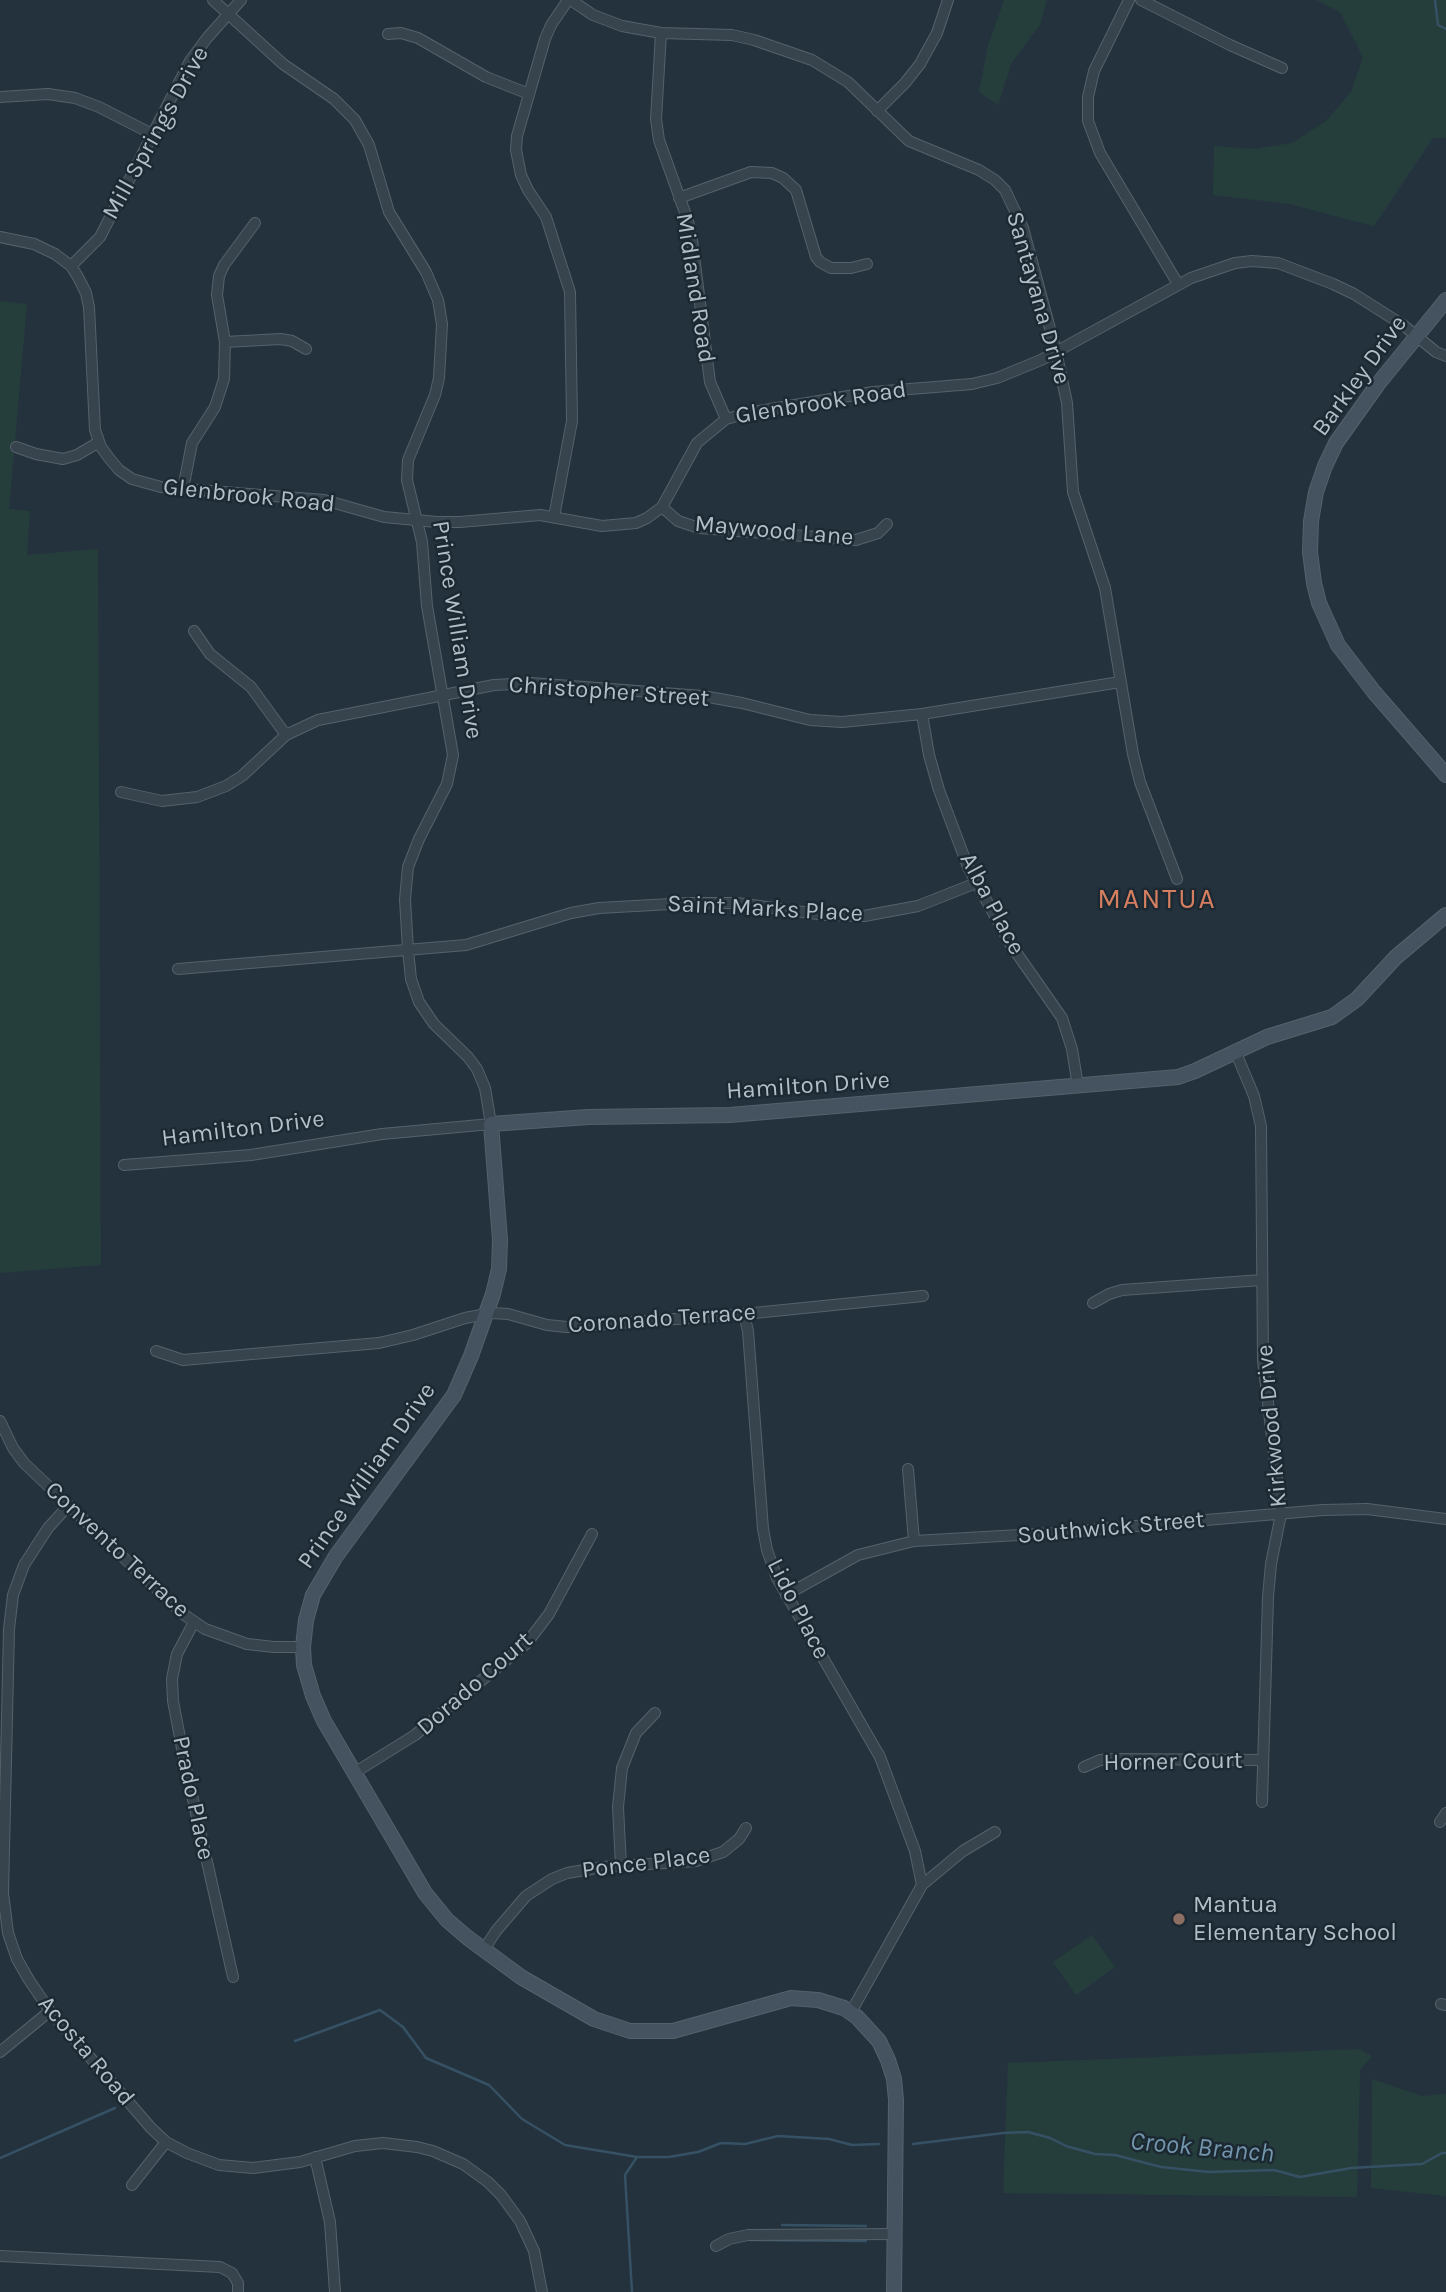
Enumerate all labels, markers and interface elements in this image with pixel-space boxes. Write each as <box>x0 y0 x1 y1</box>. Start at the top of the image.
street label: Mill Springs Drive <box>97 41 215 225</box>
street label: Santayana Drive <box>1000 208 1076 388</box>
street label: Midland Road <box>669 211 721 365</box>
street label: Barkley Drive <box>1307 310 1413 442</box>
street label: Glenbrook Road <box>734 375 908 431</box>
street label: Glenbrook Road <box>162 473 336 519</box>
street label: Maywood Lane <box>693 510 855 552</box>
street label: Prince William Drive <box>426 519 488 741</box>
street label: Christopher Street <box>508 671 710 713</box>
street label: Alba Place <box>953 848 1031 960</box>
district label: MANTUA <box>1098 883 1216 917</box>
street label: Saint Marks Place <box>666 889 864 929</box>
street label: Hamilton Drive <box>725 1066 891 1106</box>
street label: Hamilton Drive <box>160 1105 326 1153</box>
street label: Coronado Terrace <box>567 1298 757 1340</box>
street label: Kirkwood Drive <box>1251 1343 1293 1509</box>
street label: Prince William Drive <box>292 1377 442 1575</box>
street label: Convento Terrace <box>39 1476 195 1624</box>
street label: Southwick Street <box>1016 1505 1206 1551</box>
street label: Lido Place <box>760 1554 836 1664</box>
street label: Dorado Court <box>411 1626 539 1742</box>
street label: Prado Place <box>166 1733 220 1863</box>
street label: Horner Court <box>1103 1746 1243 1778</box>
street label: Ponce Place <box>580 1841 712 1885</box>
place label: Mantua Elementary School <box>1193 1891 1397 1947</box>
marker: Mantua Elementary School <box>1171 1911 1187 1927</box>
street label: Acosta Road <box>32 1990 140 2112</box>
water label: Crook Branch <box>1129 2126 1275 2170</box>

